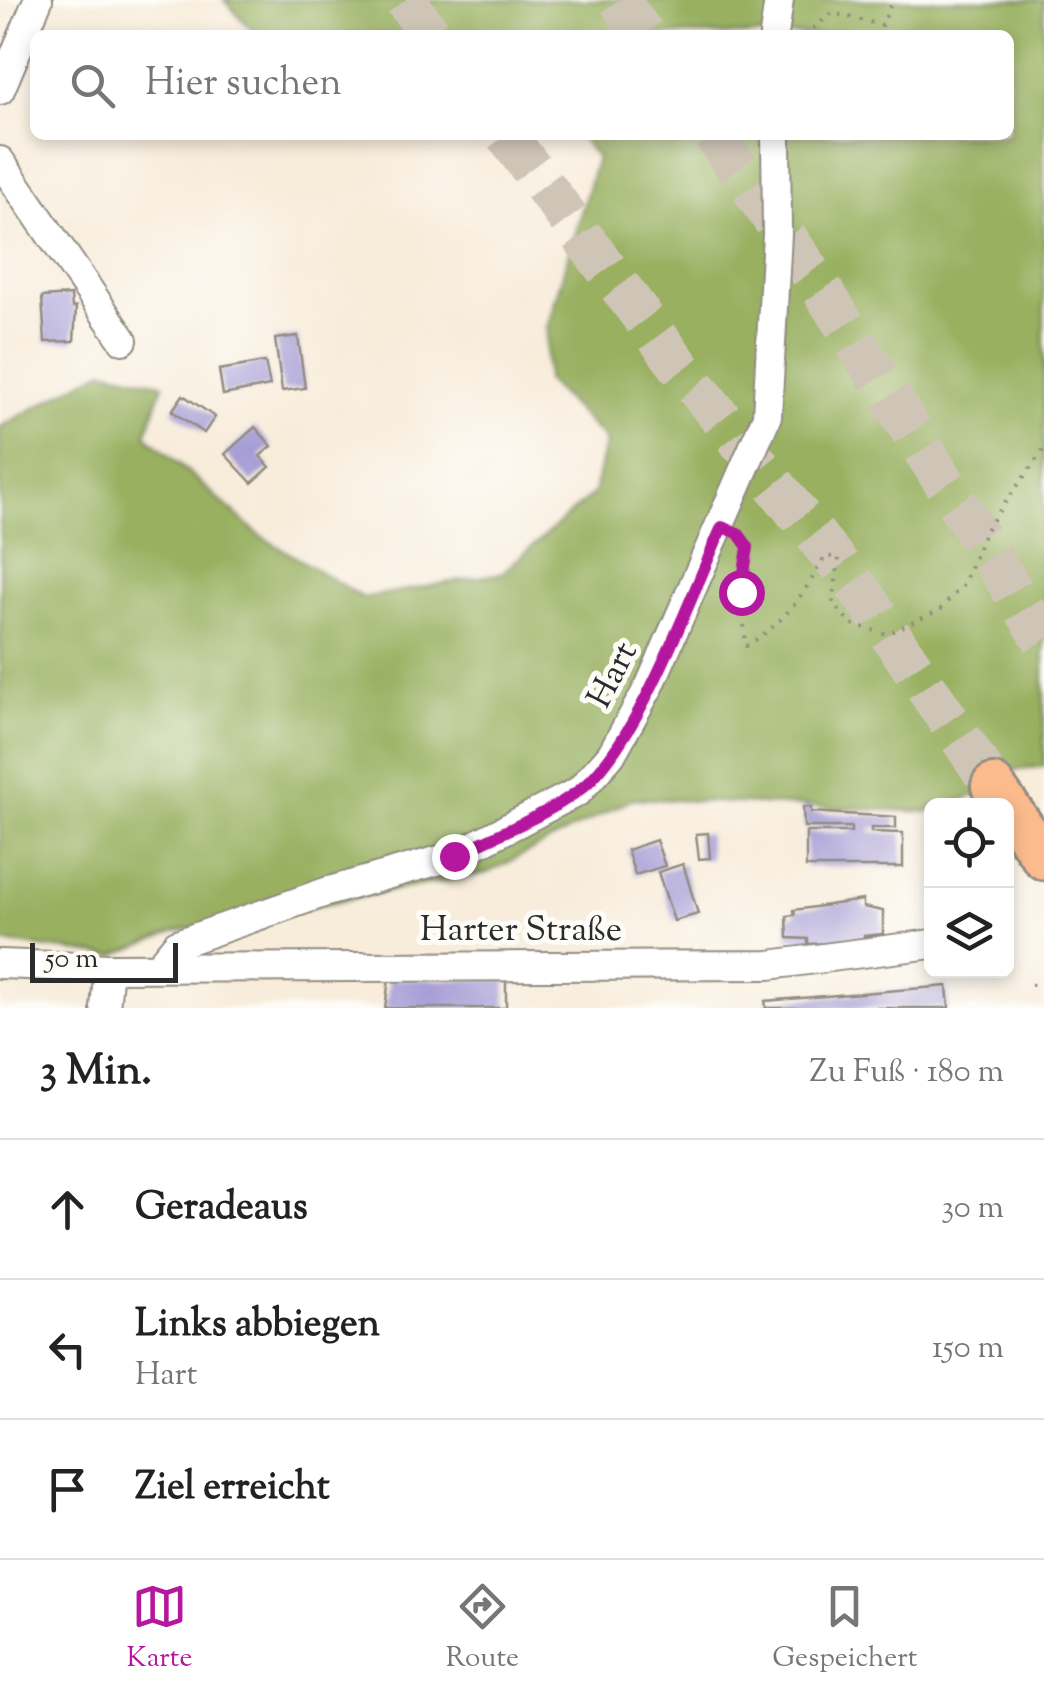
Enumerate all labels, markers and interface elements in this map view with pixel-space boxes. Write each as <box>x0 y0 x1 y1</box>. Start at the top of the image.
search box <box>30 30 1014 140</box>
icon: search <box>65 58 120 113</box>
text: Hier suchen <box>145 58 342 112</box>
route start <box>719 570 765 616</box>
street label: Hart <box>576 634 652 718</box>
map controls <box>924 798 1014 978</box>
button: locate <box>924 798 1014 888</box>
route end <box>432 834 478 880</box>
button: layers <box>924 888 1014 978</box>
street label: Harter Straße <box>420 906 622 957</box>
scale bar <box>30 938 178 983</box>
text: 50 m <box>45 940 99 980</box>
text: 3 Min. <box>40 1043 152 1103</box>
text: Zu Fuß · 180 m <box>809 1050 1004 1096</box>
icon: ahead <box>40 1182 95 1237</box>
text: Geradeaus <box>135 1182 308 1236</box>
text: 30 m <box>941 1186 1004 1232</box>
text: Links abbiegen <box>135 1299 380 1353</box>
icon: left <box>40 1322 95 1377</box>
text: 150 m <box>932 1326 1004 1372</box>
text: Hart <box>135 1353 198 1399</box>
icon: arrive <box>40 1462 95 1517</box>
text: Ziel erreicht <box>135 1462 330 1516</box>
tab: Karte <box>127 1579 193 1679</box>
tab: Route <box>446 1579 519 1679</box>
tab: Gespeichert <box>772 1579 917 1679</box>

